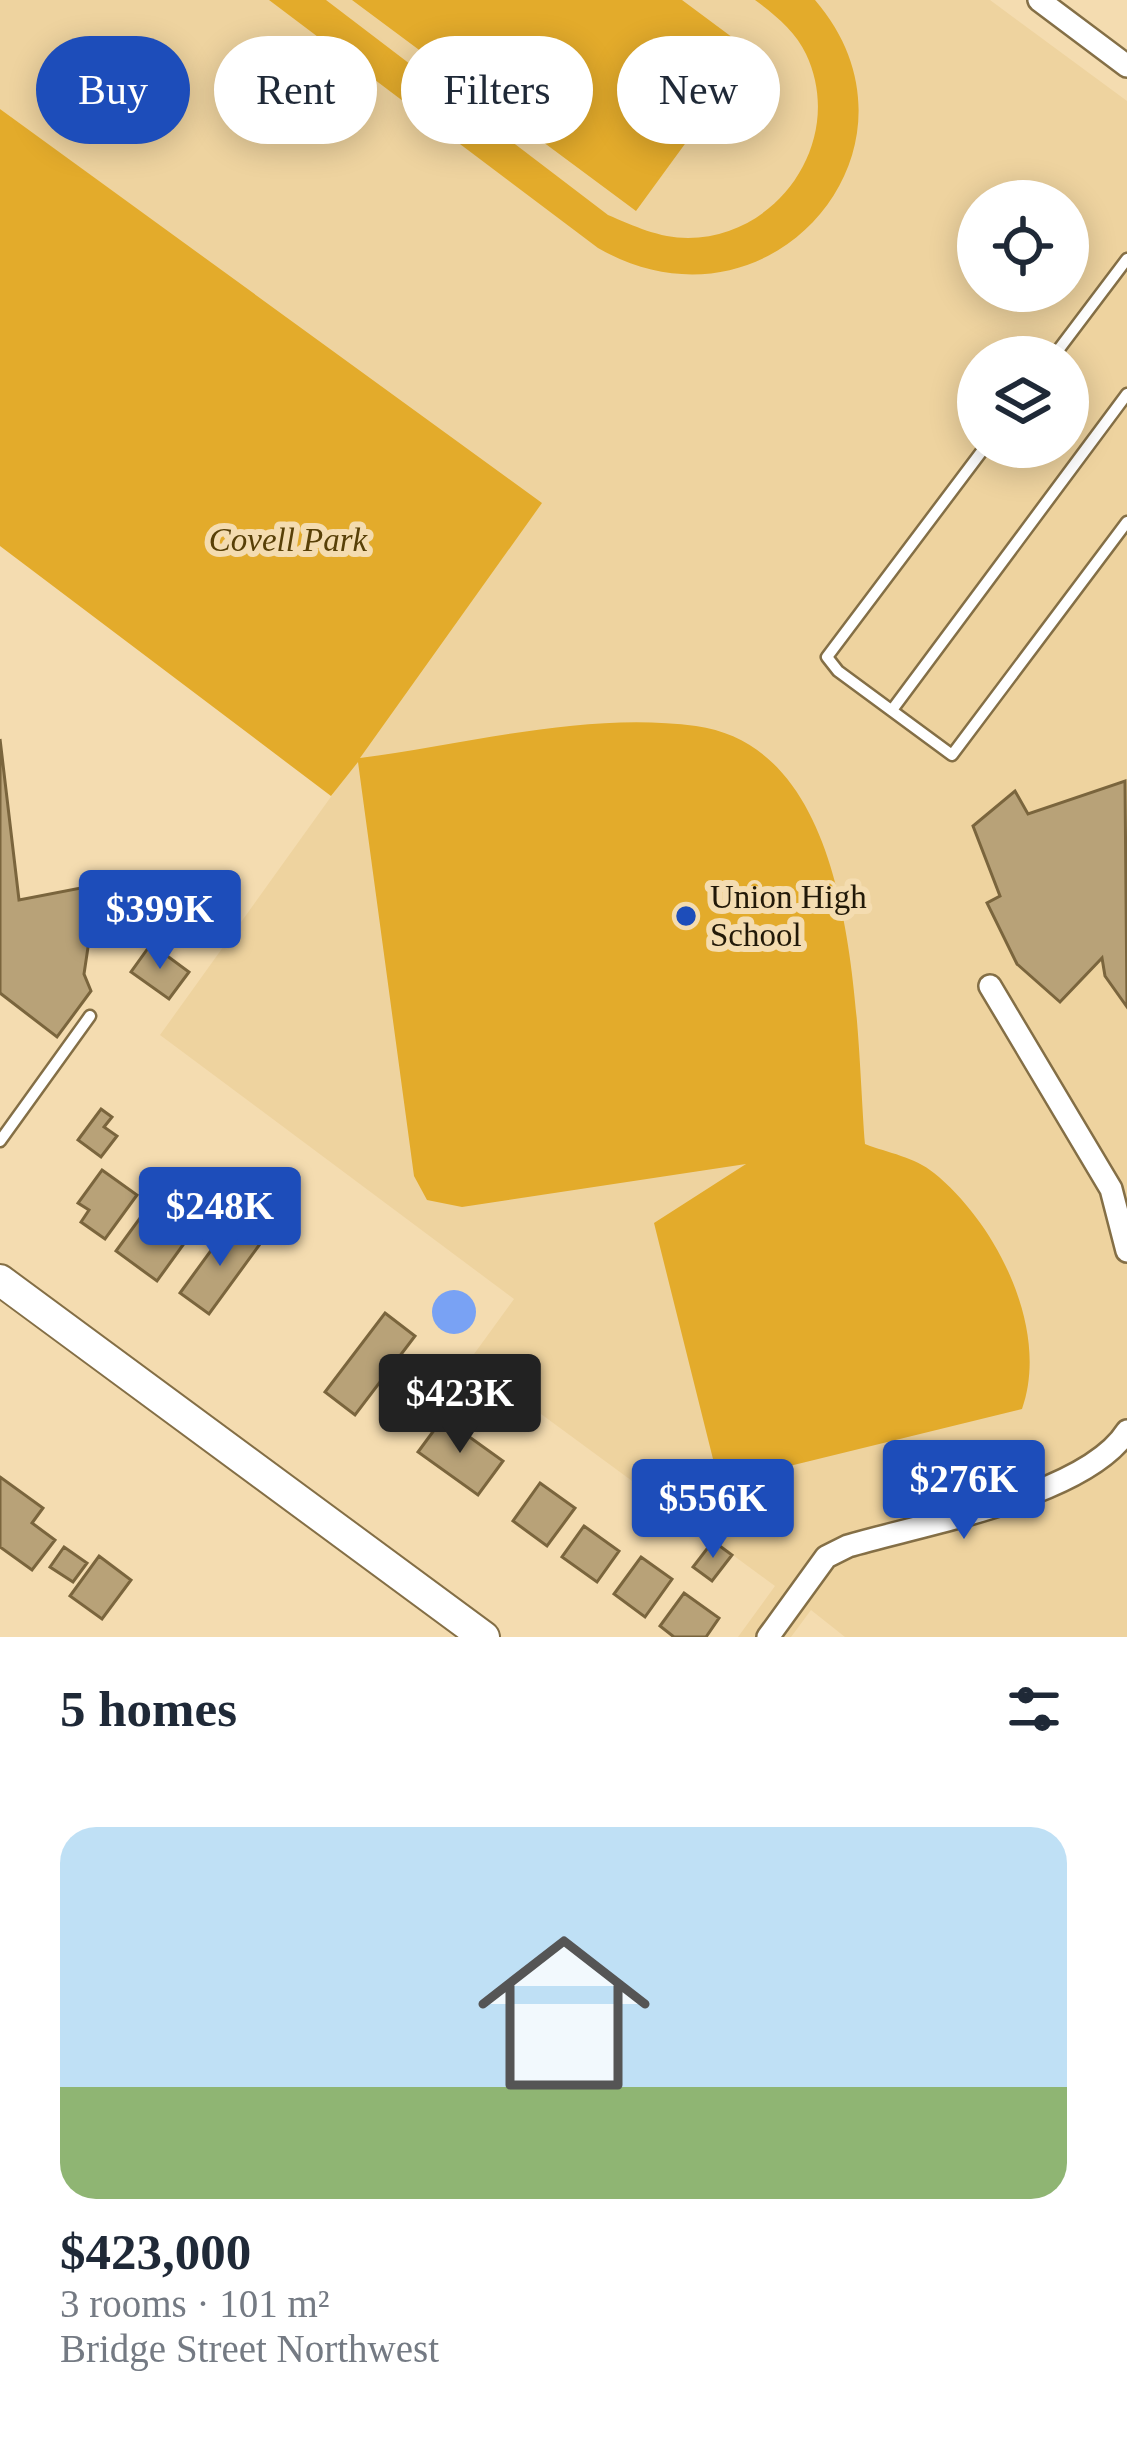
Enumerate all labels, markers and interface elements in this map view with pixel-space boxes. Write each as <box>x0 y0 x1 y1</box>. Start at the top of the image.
chip: Buy <box>36 36 190 144</box>
chip: Rent <box>214 36 377 144</box>
chip: Filters <box>401 36 593 144</box>
chip: New <box>617 36 780 144</box>
map controls <box>957 180 1089 468</box>
button: locate <box>957 180 1089 312</box>
button: layers <box>957 336 1089 468</box>
park label: Covell Park <box>209 522 369 558</box>
pin: $399K <box>76 870 244 972</box>
place label: Union High School <box>710 879 867 953</box>
text: $399K <box>106 887 214 930</box>
marker: Union High School <box>673 903 699 929</box>
pin: $248K <box>136 1167 304 1269</box>
text: $248K <box>166 1184 274 1227</box>
pin: $423K <box>376 1354 544 1456</box>
text: $423K <box>406 1371 514 1414</box>
pin: $276K <box>880 1440 1048 1542</box>
text: $276K <box>910 1457 1018 1500</box>
pin: $556K <box>629 1459 797 1561</box>
text: $556K <box>659 1476 767 1519</box>
icon: filters <box>1001 1676 1067 1742</box>
text: 5 homes <box>60 1681 237 1737</box>
icon: home <box>456 1905 672 2121</box>
text: $423,000 <box>60 2224 251 2280</box>
text: 3 rooms · 101 m² <box>60 2282 330 2325</box>
text: Bridge Street Northwest <box>60 2327 439 2370</box>

